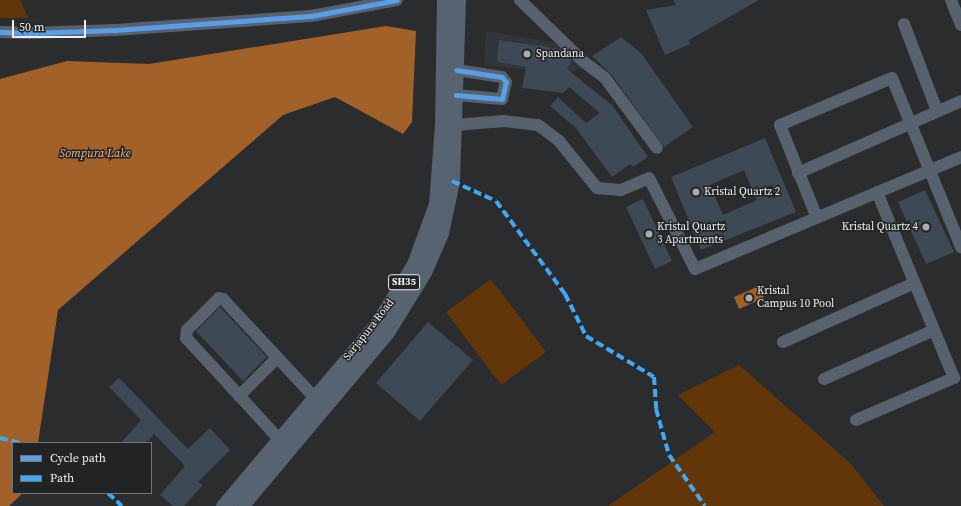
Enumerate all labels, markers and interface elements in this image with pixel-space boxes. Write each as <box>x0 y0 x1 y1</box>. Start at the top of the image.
scale bar <box>14 12 88 38</box>
text: 50 m <box>19 19 45 35</box>
place label: Spandana <box>536 47 584 61</box>
marker: Spandana <box>521 48 533 60</box>
water label: Sompura Lake <box>59 147 131 161</box>
place label: Kristal Quartz 2 <box>704 185 780 199</box>
marker: Kristal Quartz 2 <box>691 187 701 197</box>
place label: Kristal Quartz 4 <box>842 220 918 234</box>
place label: Kristal Quartz 3 Apartments <box>657 221 725 247</box>
marker: Kristal Quartz 4 <box>921 222 931 232</box>
marker: Kristal Quartz 3 Apartments <box>644 229 654 239</box>
road number: SH35 <box>388 274 420 290</box>
place label: Kristal Campus 10 Pool <box>757 285 834 311</box>
marker: Kristal Campus 10 Pool <box>744 293 754 303</box>
street label: Sarjapura Road <box>341 297 397 363</box>
legend <box>12 442 152 494</box>
text: Cycle path <box>50 450 106 466</box>
text: Path <box>50 470 74 486</box>

